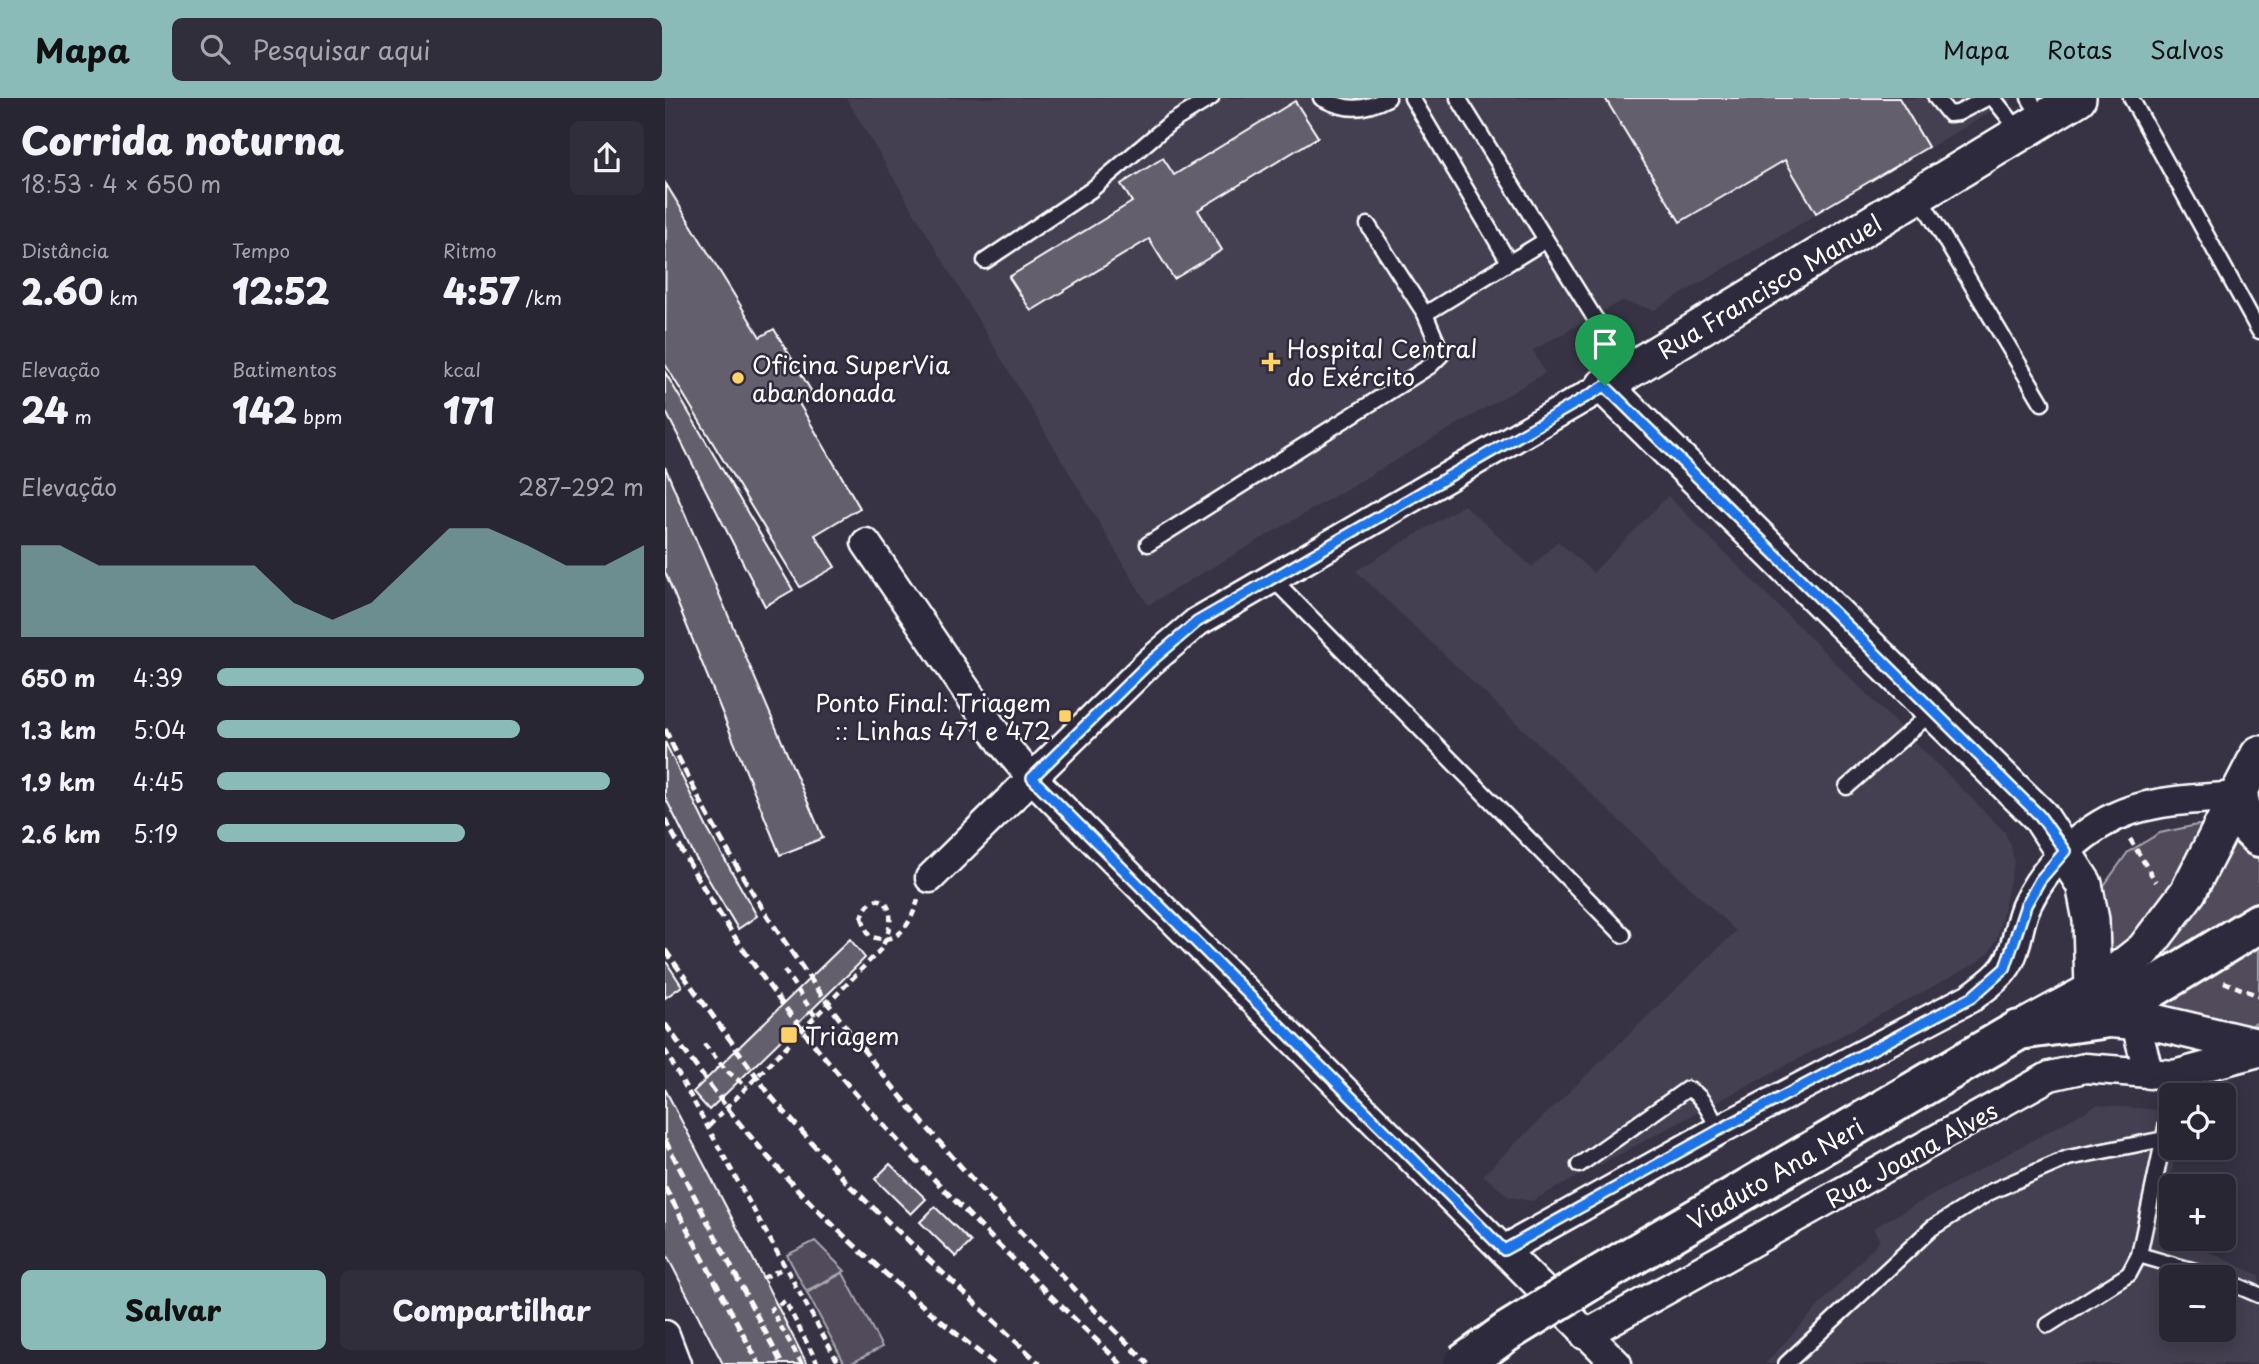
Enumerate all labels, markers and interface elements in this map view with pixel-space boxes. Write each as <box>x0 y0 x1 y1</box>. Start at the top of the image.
search box <box>172 18 662 81</box>
text: Mapa <box>35 24 130 74</box>
icon: search <box>196 30 234 68</box>
text: Pesquisar aqui <box>252 30 431 69</box>
text: Mapa <box>1943 31 2009 67</box>
text: Rotas <box>2047 31 2112 67</box>
text: Salvos <box>2150 31 2224 67</box>
text: Corrida noturna <box>21 111 344 168</box>
button: share <box>570 121 644 195</box>
text: 18:53 · 4 × 650 m <box>21 166 221 201</box>
street label: Rua Francisco Manuel <box>1650 205 1888 367</box>
text: Distância <box>21 236 109 264</box>
text: Tempo <box>232 236 290 264</box>
text: Ritmo <box>443 236 497 264</box>
text: 2.60 <box>21 264 103 317</box>
text: 12:52 <box>232 264 329 317</box>
text: 4:57 <box>443 264 519 317</box>
text: km <box>103 283 138 311</box>
text: /km <box>519 283 562 311</box>
pin <box>1575 314 1635 386</box>
icon: arrive <box>1586 325 1624 363</box>
place label: Hospital Central do Exército <box>1287 330 1477 394</box>
place label: Oficina SuperVia abandonada <box>752 346 950 410</box>
marker: Hospital Central do Exército <box>1261 352 1281 372</box>
text: Elevação <box>21 355 100 383</box>
text: Batimentos <box>232 355 336 383</box>
text: kcal <box>443 355 481 383</box>
marker: Oficina SuperVia abandonada <box>730 370 746 386</box>
text: 24 <box>21 383 68 436</box>
text: 142 <box>232 383 297 436</box>
text: 171 <box>443 383 494 436</box>
text: m <box>68 402 92 430</box>
text: bpm <box>297 402 343 430</box>
text: Elevação <box>21 469 117 504</box>
text: 287–292 m <box>518 469 644 504</box>
text: 650 m <box>21 660 95 695</box>
text: 4:39 <box>133 660 183 695</box>
place label: Ponto Final: Triagem :: Linhas 471 e 472 <box>815 684 1051 748</box>
marker: Ponto Final: Triagem :: Linhas 471 e 472 <box>1057 708 1073 724</box>
text: 1.3 km <box>21 712 96 747</box>
text: 5:04 <box>133 712 186 747</box>
text: 1.9 km <box>21 764 95 799</box>
text: 4:45 <box>133 764 184 799</box>
text: 2.6 km <box>21 816 101 851</box>
text: 5:19 <box>133 816 178 851</box>
place label: Triagem <box>805 1017 900 1053</box>
marker: Triagem <box>779 1025 799 1045</box>
map controls <box>2159 1083 2236 1342</box>
button: locate <box>2159 1083 2236 1160</box>
street label: Rua Joana Alves <box>1818 1092 2004 1216</box>
street label: Viaduto Ana Neri <box>1680 1108 1870 1238</box>
button: + <box>2159 1174 2236 1251</box>
button: − <box>2159 1265 2236 1342</box>
button: Salvar <box>21 1270 326 1350</box>
button: Compartilhar <box>340 1270 644 1350</box>

